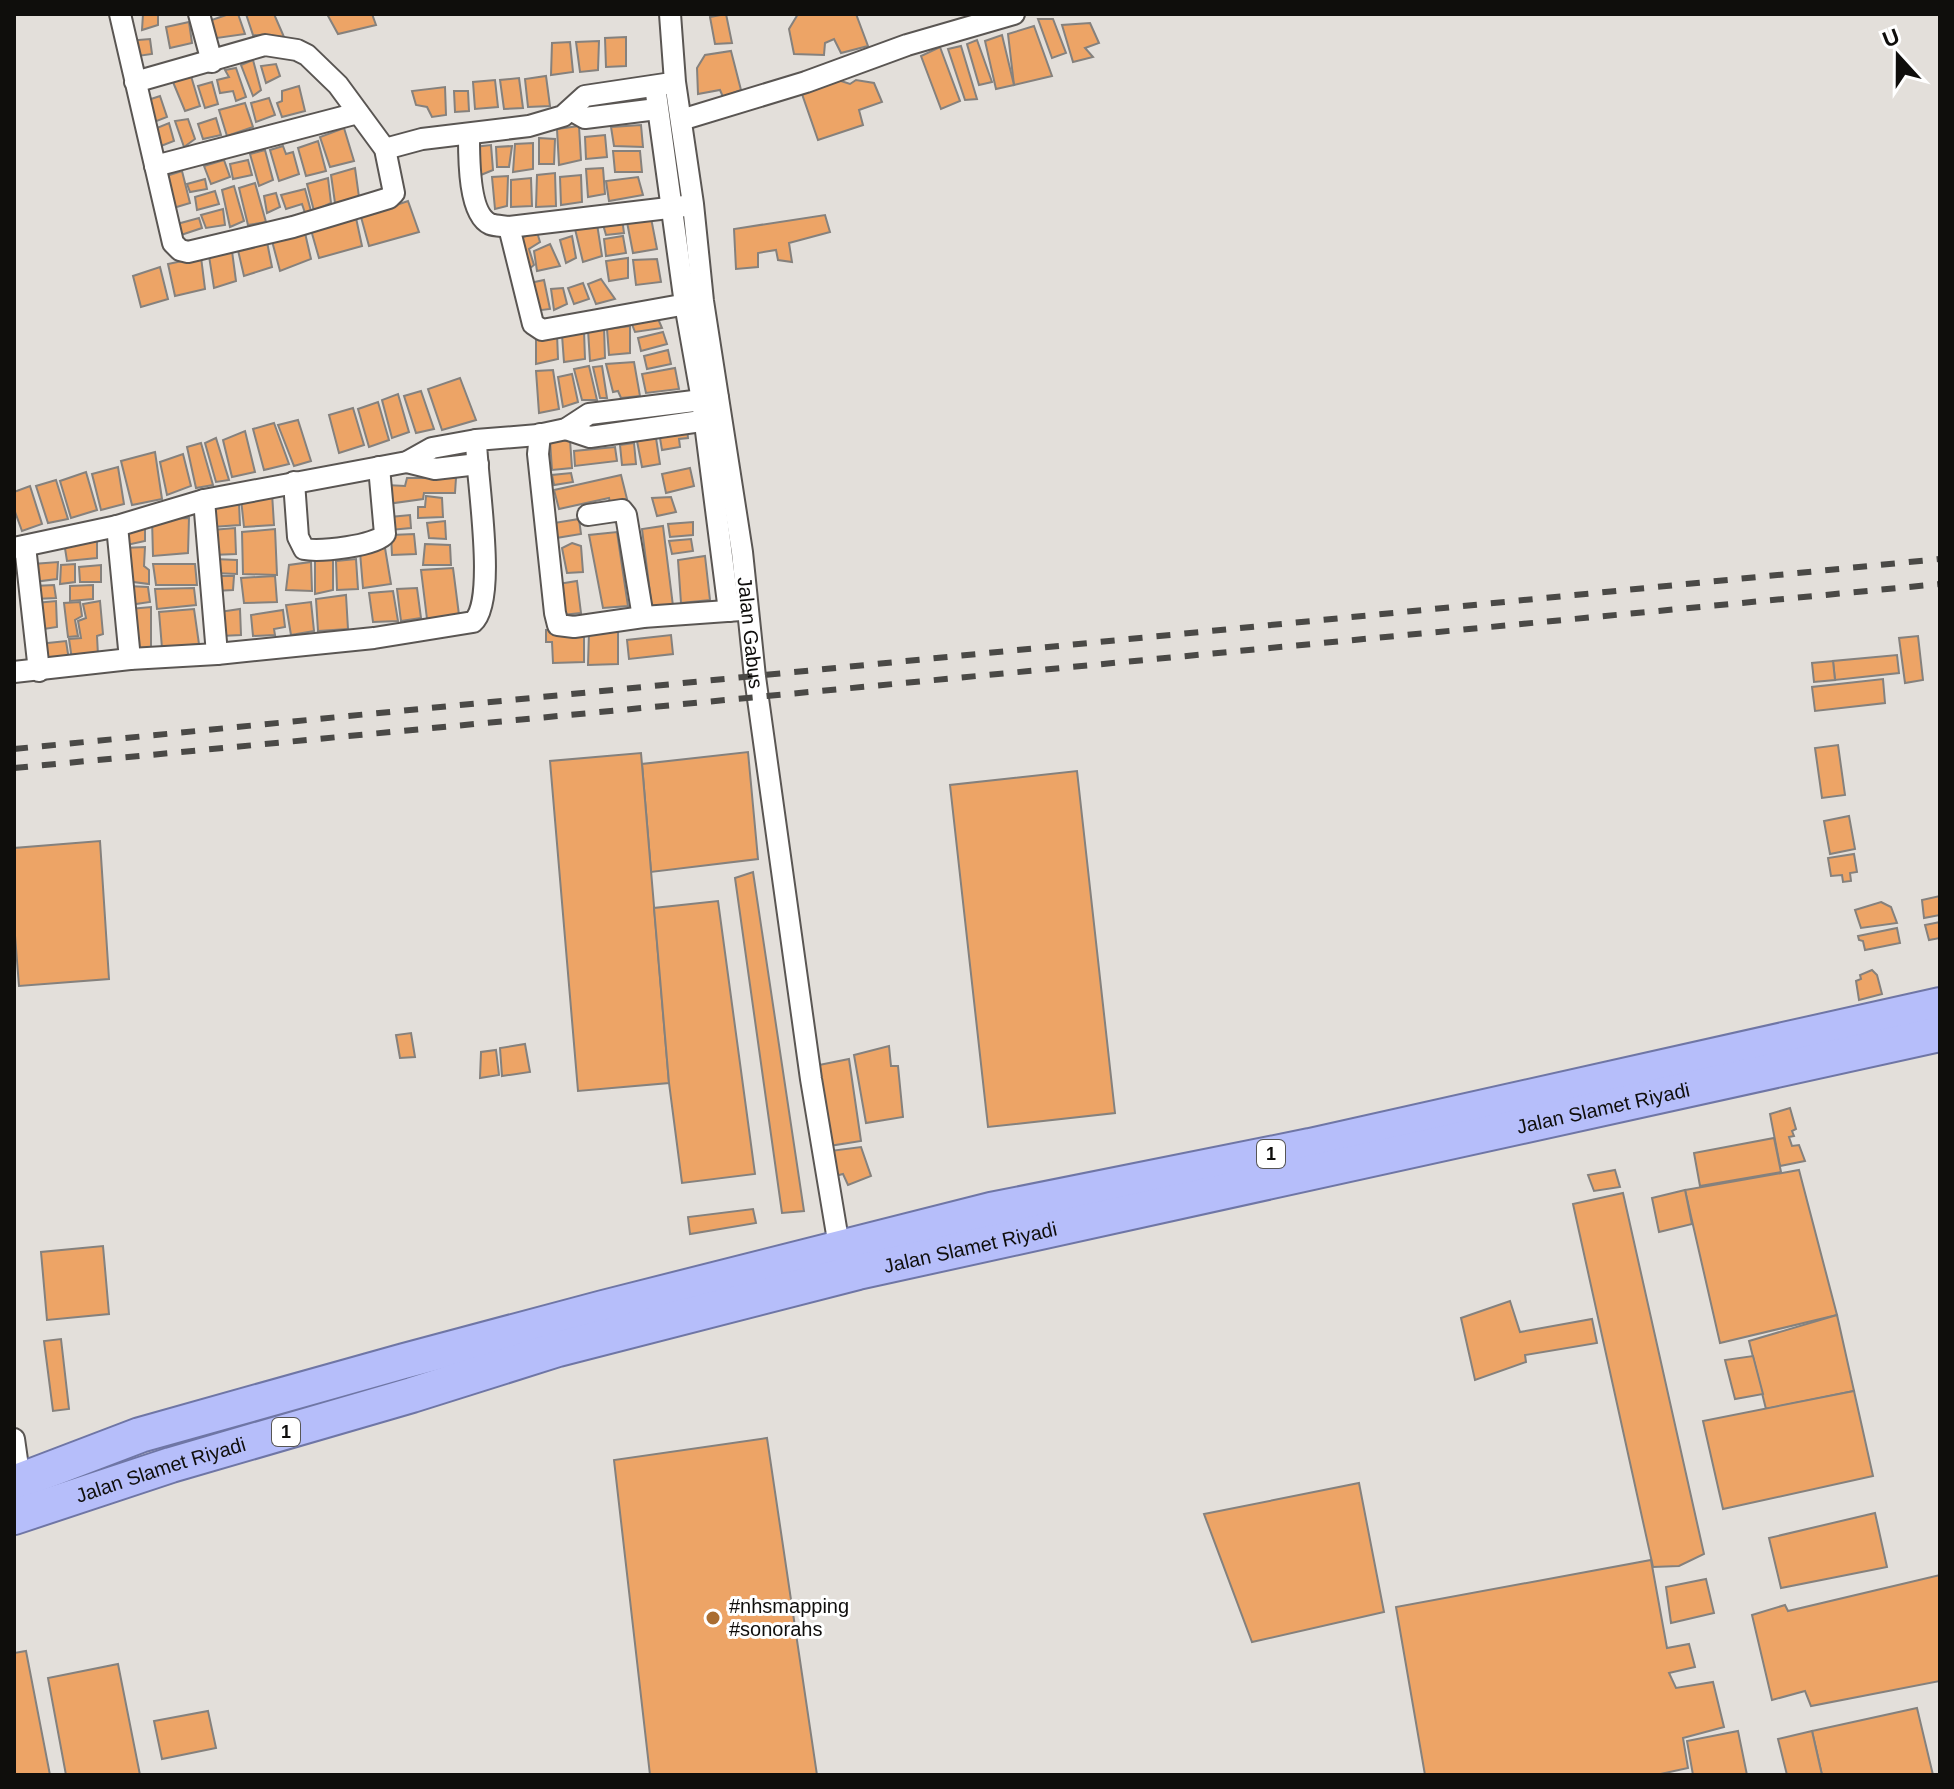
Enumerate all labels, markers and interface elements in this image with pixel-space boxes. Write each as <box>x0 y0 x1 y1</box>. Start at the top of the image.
north arrow <box>1858 16 1938 96</box>
text: U <box>1879 23 1903 52</box>
street label: Jalan Gabus <box>734 576 767 690</box>
street label: Jalan Slamet Riyadi <box>1514 1078 1692 1138</box>
road number: 1 <box>1257 1140 1285 1168</box>
street label: Jalan Slamet Riyadi <box>881 1218 1059 1277</box>
road number: 1 <box>272 1418 300 1446</box>
street label: Jalan Slamet Riyadi <box>73 1433 248 1507</box>
place label: #nhsmapping #sonorahs <box>729 1595 849 1640</box>
marker: #nhsmapping #sonorahs <box>704 1609 722 1627</box>

